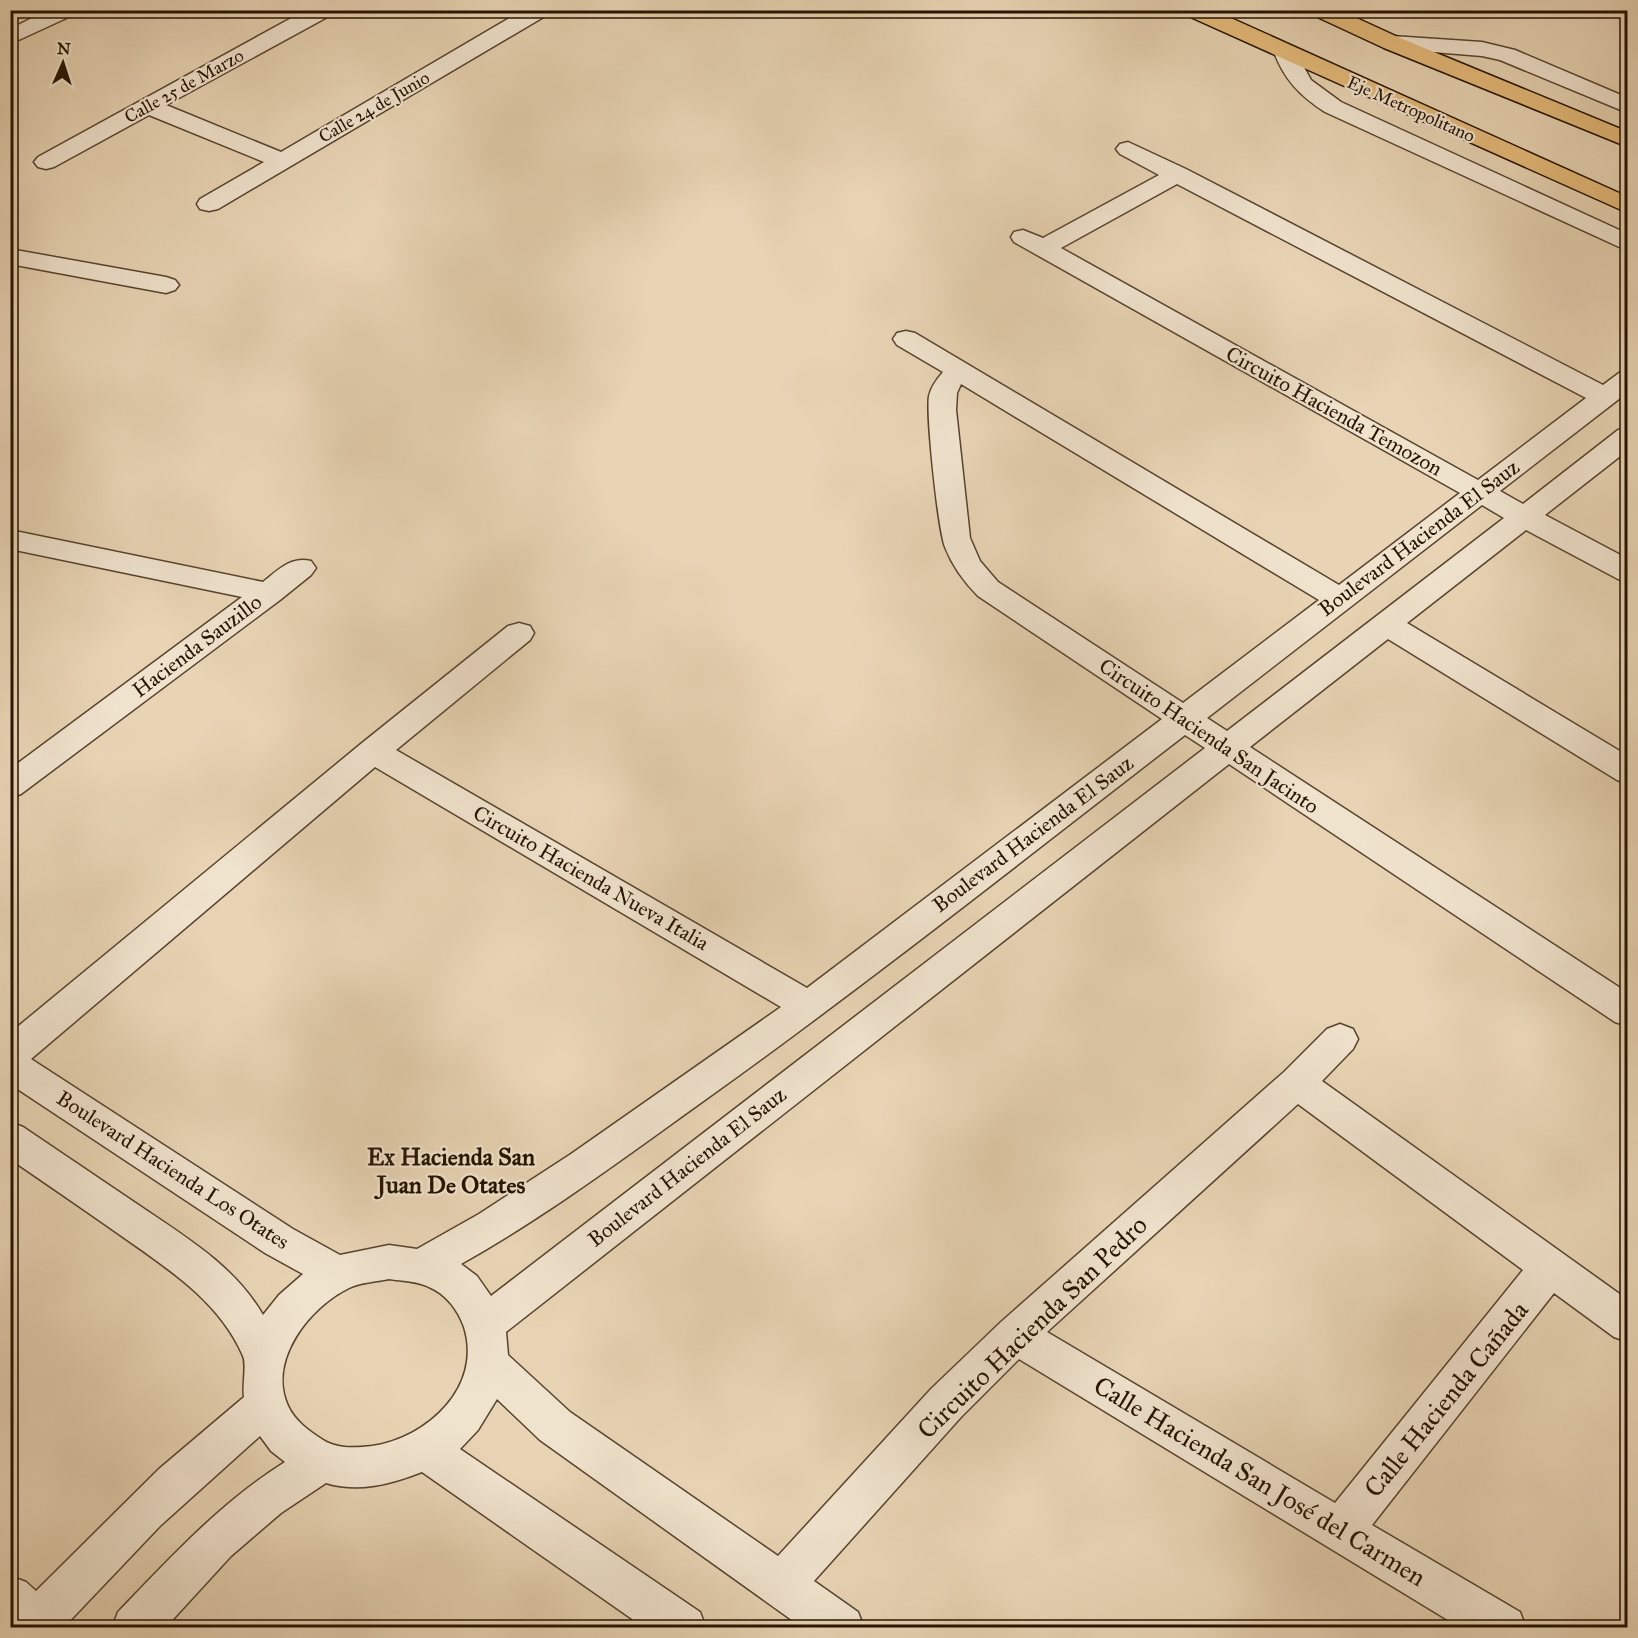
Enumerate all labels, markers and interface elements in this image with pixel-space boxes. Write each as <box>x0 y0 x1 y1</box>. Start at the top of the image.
north arrow <box>33 33 93 93</box>
text: N <box>56 39 71 58</box>
street label: Calle 25 de Marzo <box>121 44 247 128</box>
street label: Calle 24 de Junio <box>315 66 434 148</box>
street label: Eje Metropolitano <box>1344 71 1478 147</box>
street label: Circuito Hacienda Temozon <box>1221 341 1447 481</box>
street label: Boulevard Hacienda El Sauz <box>1314 454 1525 622</box>
street label: Hacienda Sauzillo <box>127 589 267 703</box>
street label: Circuito Hacienda San Jacinto <box>1094 653 1324 820</box>
street label: Boulevard Hacienda El Sauz <box>928 750 1139 918</box>
street label: Circuito Hacienda Nueva Italia <box>469 800 714 956</box>
street label: Boulevard Hacienda El Sauz <box>583 1081 792 1253</box>
street label: Boulevard Hacienda Los Otates <box>52 1085 294 1255</box>
district label: Ex Hacienda San Juan De Otates <box>367 1142 535 1200</box>
street label: Circuito Hacienda San Pedro <box>910 1209 1154 1445</box>
street label: Calle Hacienda Cañada <box>1357 1295 1535 1503</box>
street label: Calle Hacienda San José del Carmen <box>1088 1369 1432 1593</box>

